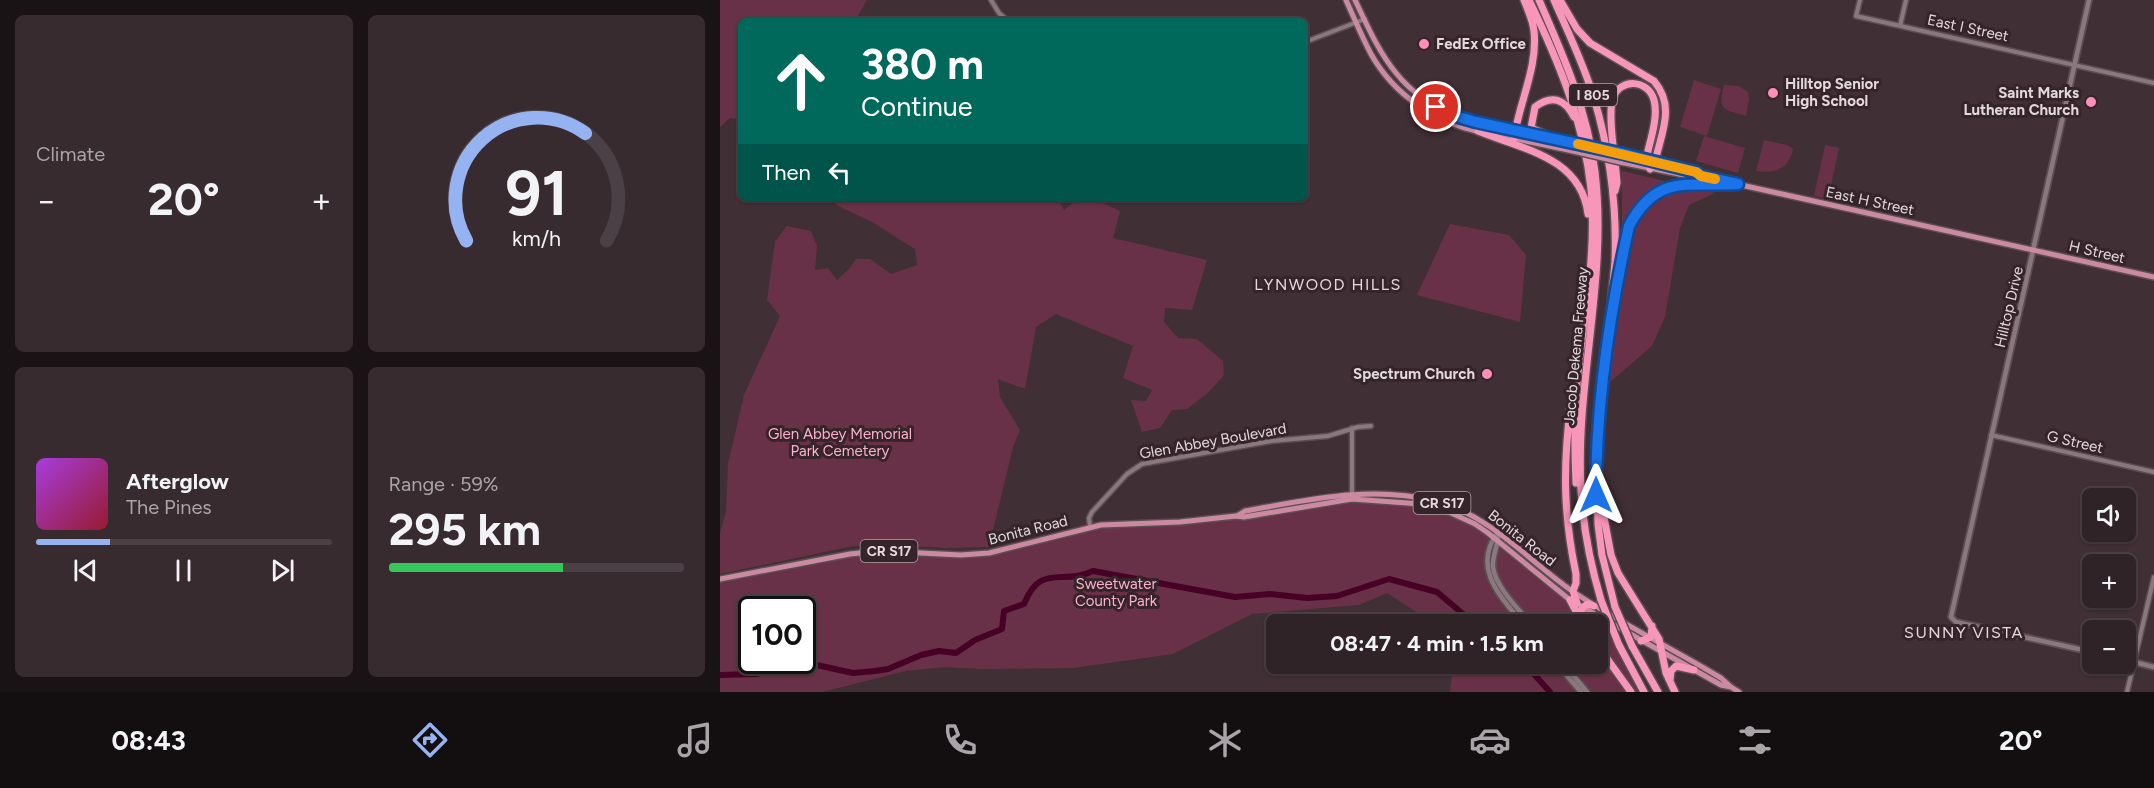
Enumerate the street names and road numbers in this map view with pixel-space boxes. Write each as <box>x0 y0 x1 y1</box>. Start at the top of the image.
street label: East I Street <box>1926 11 2011 45</box>
road number: I 805 <box>1569 84 1617 106</box>
street label: East H Street <box>1824 183 1916 219</box>
street label: H Street <box>2067 237 2127 267</box>
street label: Hilltop Drive <box>1991 265 2027 349</box>
street label: Jacob Dekema Freeway <box>1560 266 1592 426</box>
street label: Glen Abbey Boulevard <box>1138 419 1288 463</box>
street label: G Street <box>2045 427 2105 457</box>
road number: CR S17 <box>1414 492 1470 514</box>
street label: Bonita Road <box>1484 506 1560 570</box>
street label: Bonita Road <box>986 511 1070 549</box>
road number: CR S17 <box>860 540 918 562</box>

